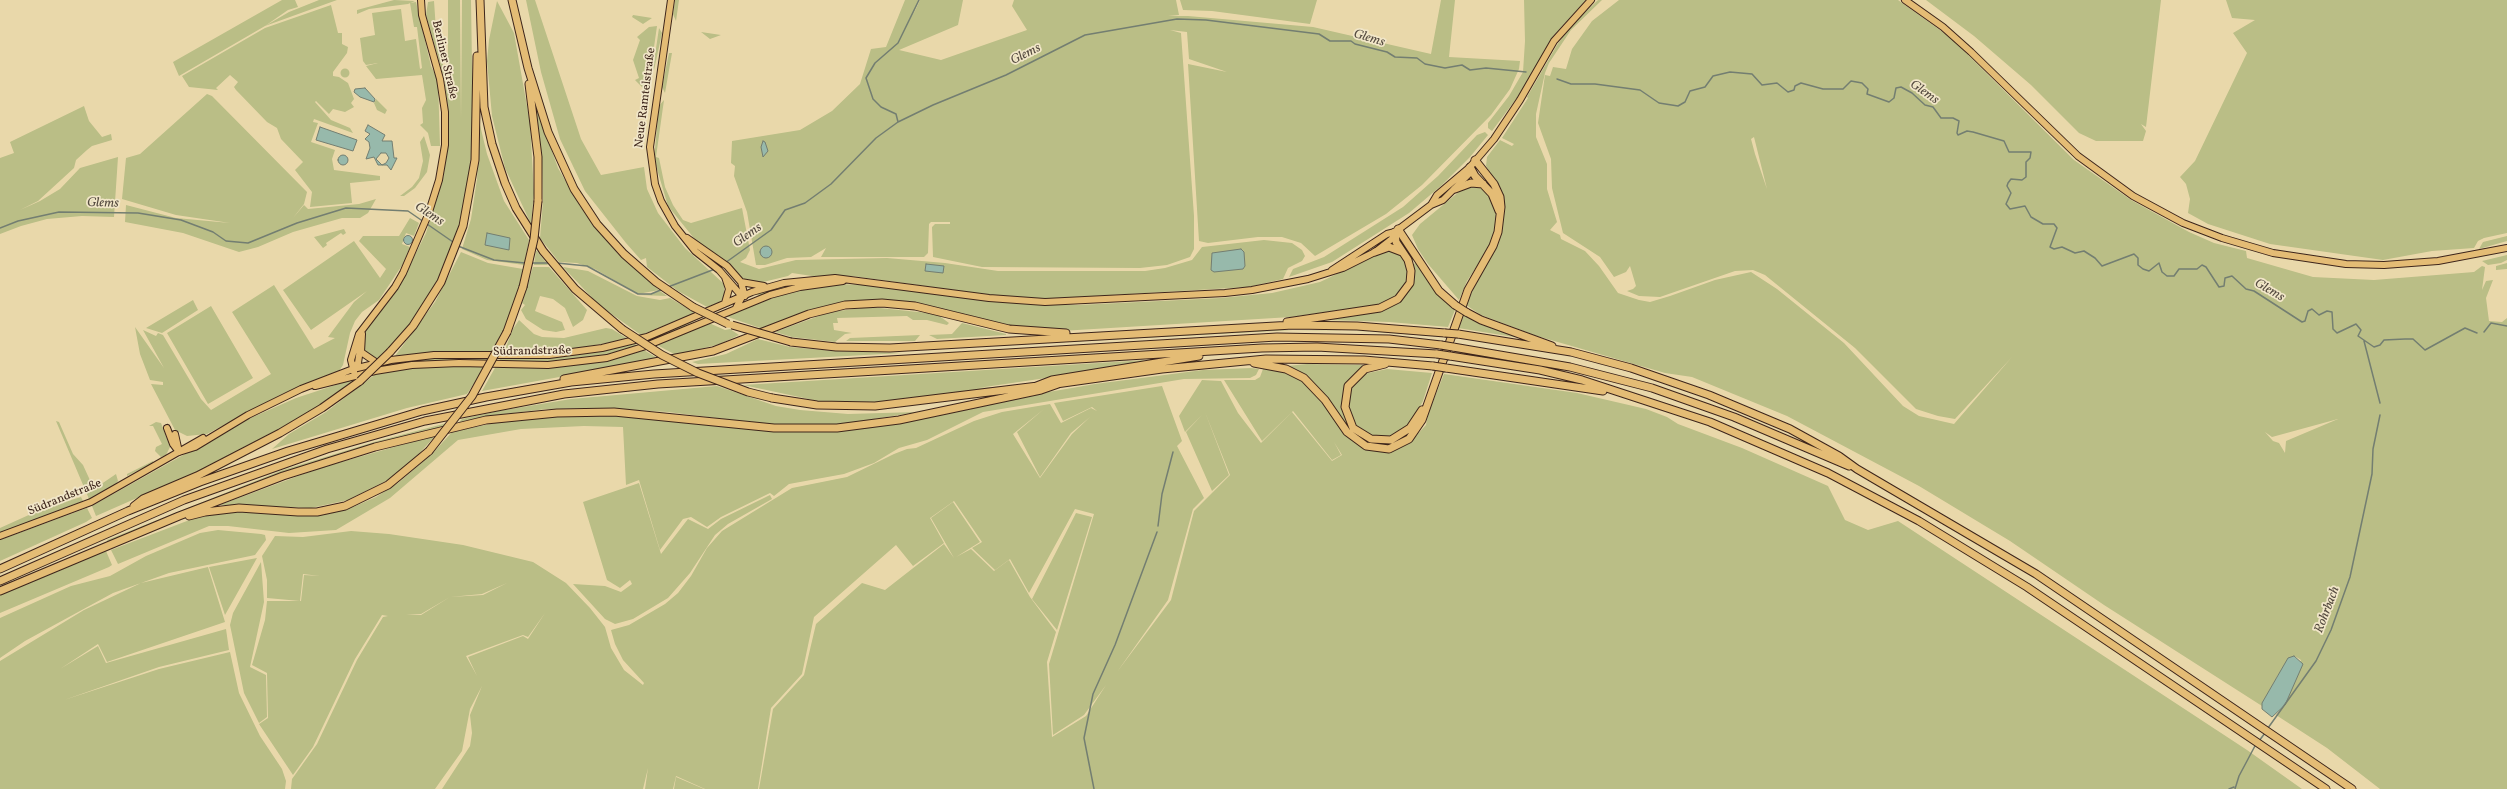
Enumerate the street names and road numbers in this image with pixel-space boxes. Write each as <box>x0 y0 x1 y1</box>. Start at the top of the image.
street label: Berliner Straße <box>428 19 460 101</box>
street label: Neue Ramtelstraße <box>633 47 659 149</box>
street label: Südrandstraße <box>493 344 571 360</box>
street label: Südrandstraße <box>26 477 104 519</box>

